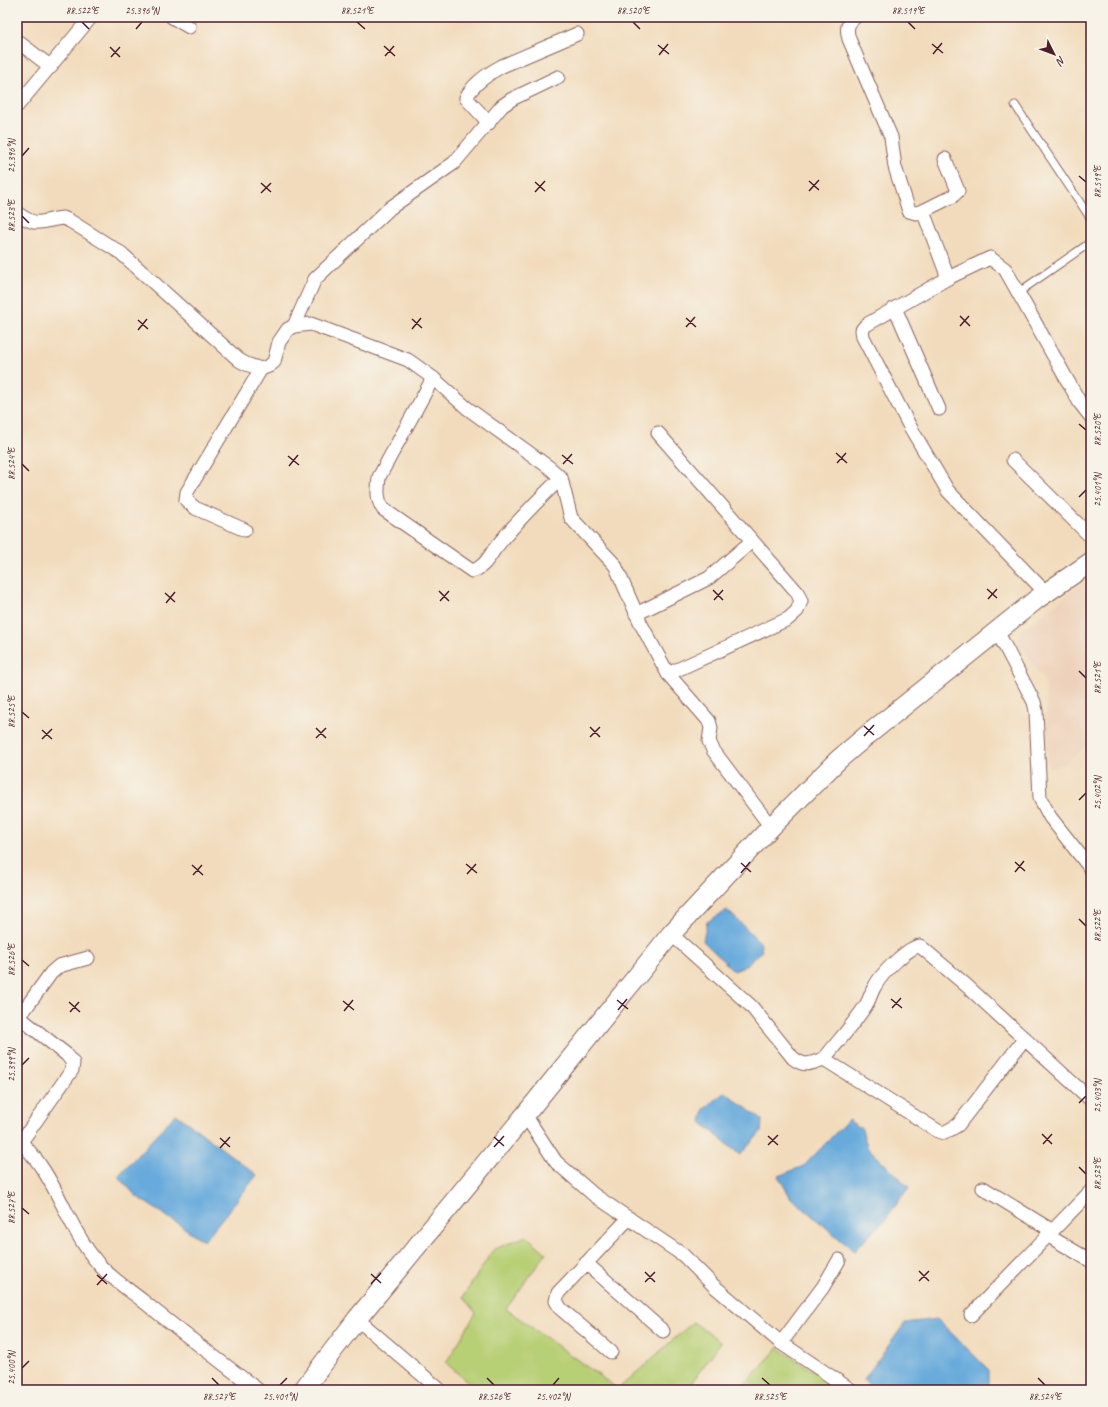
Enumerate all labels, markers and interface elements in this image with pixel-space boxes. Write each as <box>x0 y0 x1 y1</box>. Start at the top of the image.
text: 88.522°E <box>66 4 100 17</box>
text: 25.396°N <box>125 4 161 17</box>
text: 88.521°E <box>341 4 375 17</box>
text: 88.520°E <box>617 4 651 17</box>
text: 88.519°E <box>892 4 926 17</box>
north arrow <box>1034 34 1074 74</box>
text: N <box>1052 53 1069 70</box>
text: 25.396°N <box>5 137 18 173</box>
text: 88.519°E <box>1091 164 1104 198</box>
text: 88.523°E <box>5 198 18 232</box>
text: 88.520°E <box>1091 412 1104 446</box>
text: 88.524°E <box>5 446 18 480</box>
text: 25.401°N <box>1091 471 1104 507</box>
text: 88.521°E <box>1091 660 1104 694</box>
text: 88.525°E <box>5 694 18 728</box>
text: 25.402°N <box>1091 774 1104 810</box>
text: 88.522°E <box>1091 908 1104 942</box>
text: 88.526°E <box>5 942 18 976</box>
text: 25.399°N <box>5 1046 18 1082</box>
text: 25.403°N <box>1091 1077 1104 1113</box>
text: 88.523°E <box>1091 1156 1104 1190</box>
text: 88.527°E <box>5 1190 18 1224</box>
text: 25.400°N <box>5 1349 18 1385</box>
text: 88.527°E <box>203 1390 237 1403</box>
text: 25.401°N <box>263 1390 299 1403</box>
text: 88.526°E <box>478 1390 512 1403</box>
text: 25.402°N <box>536 1390 572 1403</box>
text: 88.525°E <box>754 1390 788 1403</box>
text: 88.524°E <box>1029 1390 1063 1403</box>

